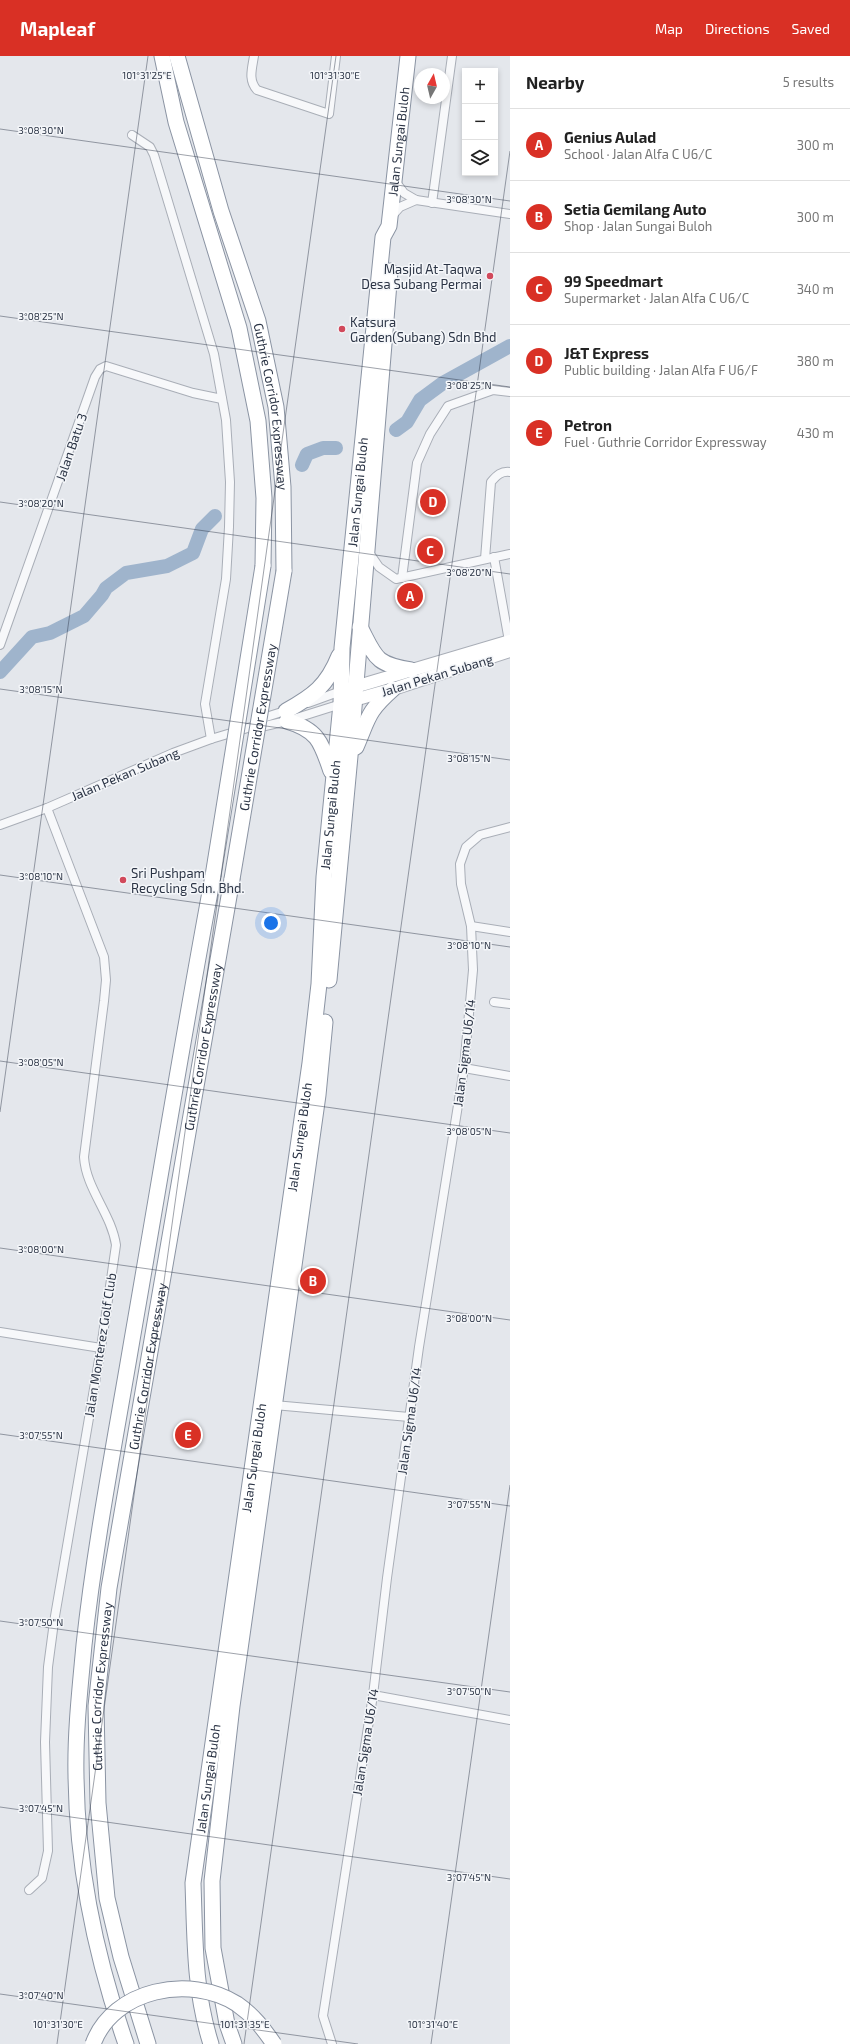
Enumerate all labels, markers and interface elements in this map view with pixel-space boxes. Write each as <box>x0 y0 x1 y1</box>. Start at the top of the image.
text: Mapleaf <box>20 17 95 40</box>
text: Map <box>655 20 683 37</box>
text: Directions <box>705 20 770 37</box>
text: Saved <box>792 20 830 37</box>
north arrow <box>414 68 450 104</box>
map controls <box>462 68 498 176</box>
button: + <box>462 68 498 104</box>
text: 101°31'25"E <box>122 69 172 81</box>
text: 101°31'30"E <box>310 69 360 81</box>
text: Nearby <box>526 72 584 92</box>
text: 5 results <box>783 74 834 90</box>
street label: Jalan Sungai Buloh <box>384 86 413 197</box>
button: − <box>462 104 498 140</box>
text: 3°08'30"N <box>18 124 64 136</box>
text: Genius Aulad <box>564 128 656 146</box>
text: A <box>535 137 543 153</box>
text: 300 m <box>797 137 834 153</box>
button: layers <box>462 140 498 176</box>
text: School · Jalan Alfa C U6/C <box>564 146 712 162</box>
text: 3°08'30"N <box>446 193 492 205</box>
text: Setia Gemilang Auto <box>564 200 707 218</box>
text: B <box>535 209 543 225</box>
text: 300 m <box>797 209 834 225</box>
text: Shop · Jalan Sungai Buloh <box>564 218 712 234</box>
place label: Masjid At-Taqwa Desa Subang Permai <box>361 261 482 292</box>
marker: Masjid At-Taqwa Desa Subang Permai <box>485 271 495 281</box>
text: 99 Speedmart <box>564 272 663 290</box>
text: C <box>535 281 543 297</box>
text: 340 m <box>797 281 834 297</box>
text: Supermarket · Jalan Alfa C U6/C <box>564 290 749 306</box>
text: 3°08'25"N <box>19 310 63 322</box>
place label: Katsura Garden(Subang) Sdn Bhd <box>350 314 497 345</box>
street label: Guthrie Corridor Expressway <box>251 321 291 491</box>
marker: Katsura Garden(Subang) Sdn Bhd <box>337 324 347 334</box>
text: J&T Express <box>564 344 649 362</box>
text: D <box>535 353 543 369</box>
text: 380 m <box>797 353 834 369</box>
text: Public building · Jalan Alfa F U6/F <box>564 362 758 378</box>
text: 3°08'25"N <box>447 379 491 391</box>
street label: Jalan Batu 3 <box>52 411 90 483</box>
text: Petron <box>564 416 612 434</box>
text: E <box>535 425 543 441</box>
text: 430 m <box>797 425 834 441</box>
text: Fuel · Guthrie Corridor Expressway <box>564 434 767 450</box>
street label: Jalan Sungai Buloh <box>344 437 371 548</box>
pin: D <box>420 487 446 517</box>
text: 3°08'20"N <box>18 497 64 509</box>
pin: C <box>417 536 443 566</box>
text: 3°08'20"N <box>446 566 492 578</box>
pin: A <box>397 581 423 611</box>
street label: Guthrie Corridor Expressway <box>236 642 280 812</box>
street label: Jalan Pekan Subang <box>379 650 495 700</box>
text: 3°08'15"N <box>19 683 63 695</box>
street label: Jalan Pekan Subang <box>69 744 181 804</box>
text: 3°08'15"N <box>447 752 491 764</box>
street label: Jalan Sungai Buloh <box>317 759 343 870</box>
place label: Sri Pushpam Recycling Sdn. Bhd. <box>131 865 244 896</box>
text: 3°08'10"N <box>19 870 63 882</box>
marker: Sri Pushpam Recycling Sdn. Bhd. <box>118 875 128 885</box>
your location <box>261 913 281 933</box>
text: 3°08'10"N <box>447 939 491 951</box>
street label: Guthrie Corridor Expressway <box>181 962 225 1132</box>
street label: Jalan Sigma U6/14 <box>449 998 479 1108</box>
text: 3°08'05"N <box>18 1056 64 1068</box>
street label: Jalan Sungai Buloh <box>284 1081 315 1193</box>
text: 3°08'05"N <box>446 1125 492 1137</box>
text: 3°08'00"N <box>18 1243 64 1255</box>
pin: B <box>300 1266 326 1296</box>
street label: Jalan Monterez Golf Club <box>81 1272 119 1418</box>
street label: Guthrie Corridor Expressway <box>125 1281 170 1451</box>
text: 3°08'00"N <box>446 1312 492 1324</box>
street label: Jalan Sigma U6/14 <box>394 1366 424 1476</box>
street label: Jalan Sungai Buloh <box>238 1402 269 1514</box>
pin: E <box>175 1420 201 1450</box>
text: 3°07'55"N <box>19 1429 63 1441</box>
text: 3°07'55"N <box>447 1498 491 1510</box>
street label: Guthrie Corridor Expressway <box>88 1601 115 1771</box>
text: 3°07'50"N <box>19 1616 63 1628</box>
text: 3°07'50"N <box>447 1685 491 1697</box>
street label: Jalan Sigma U6/14 <box>349 1687 381 1797</box>
street label: Jalan Sungai Buloh <box>192 1723 224 1834</box>
text: 3°07'45"N <box>19 1802 63 1814</box>
text: 3°07'45"N <box>447 1871 491 1883</box>
text: 3°07'40"N <box>19 1989 64 2001</box>
text: 101°31'30"E <box>33 2018 83 2030</box>
text: 101°31'35"E <box>220 2018 270 2030</box>
text: 101°31'40"E <box>408 2018 459 2030</box>

